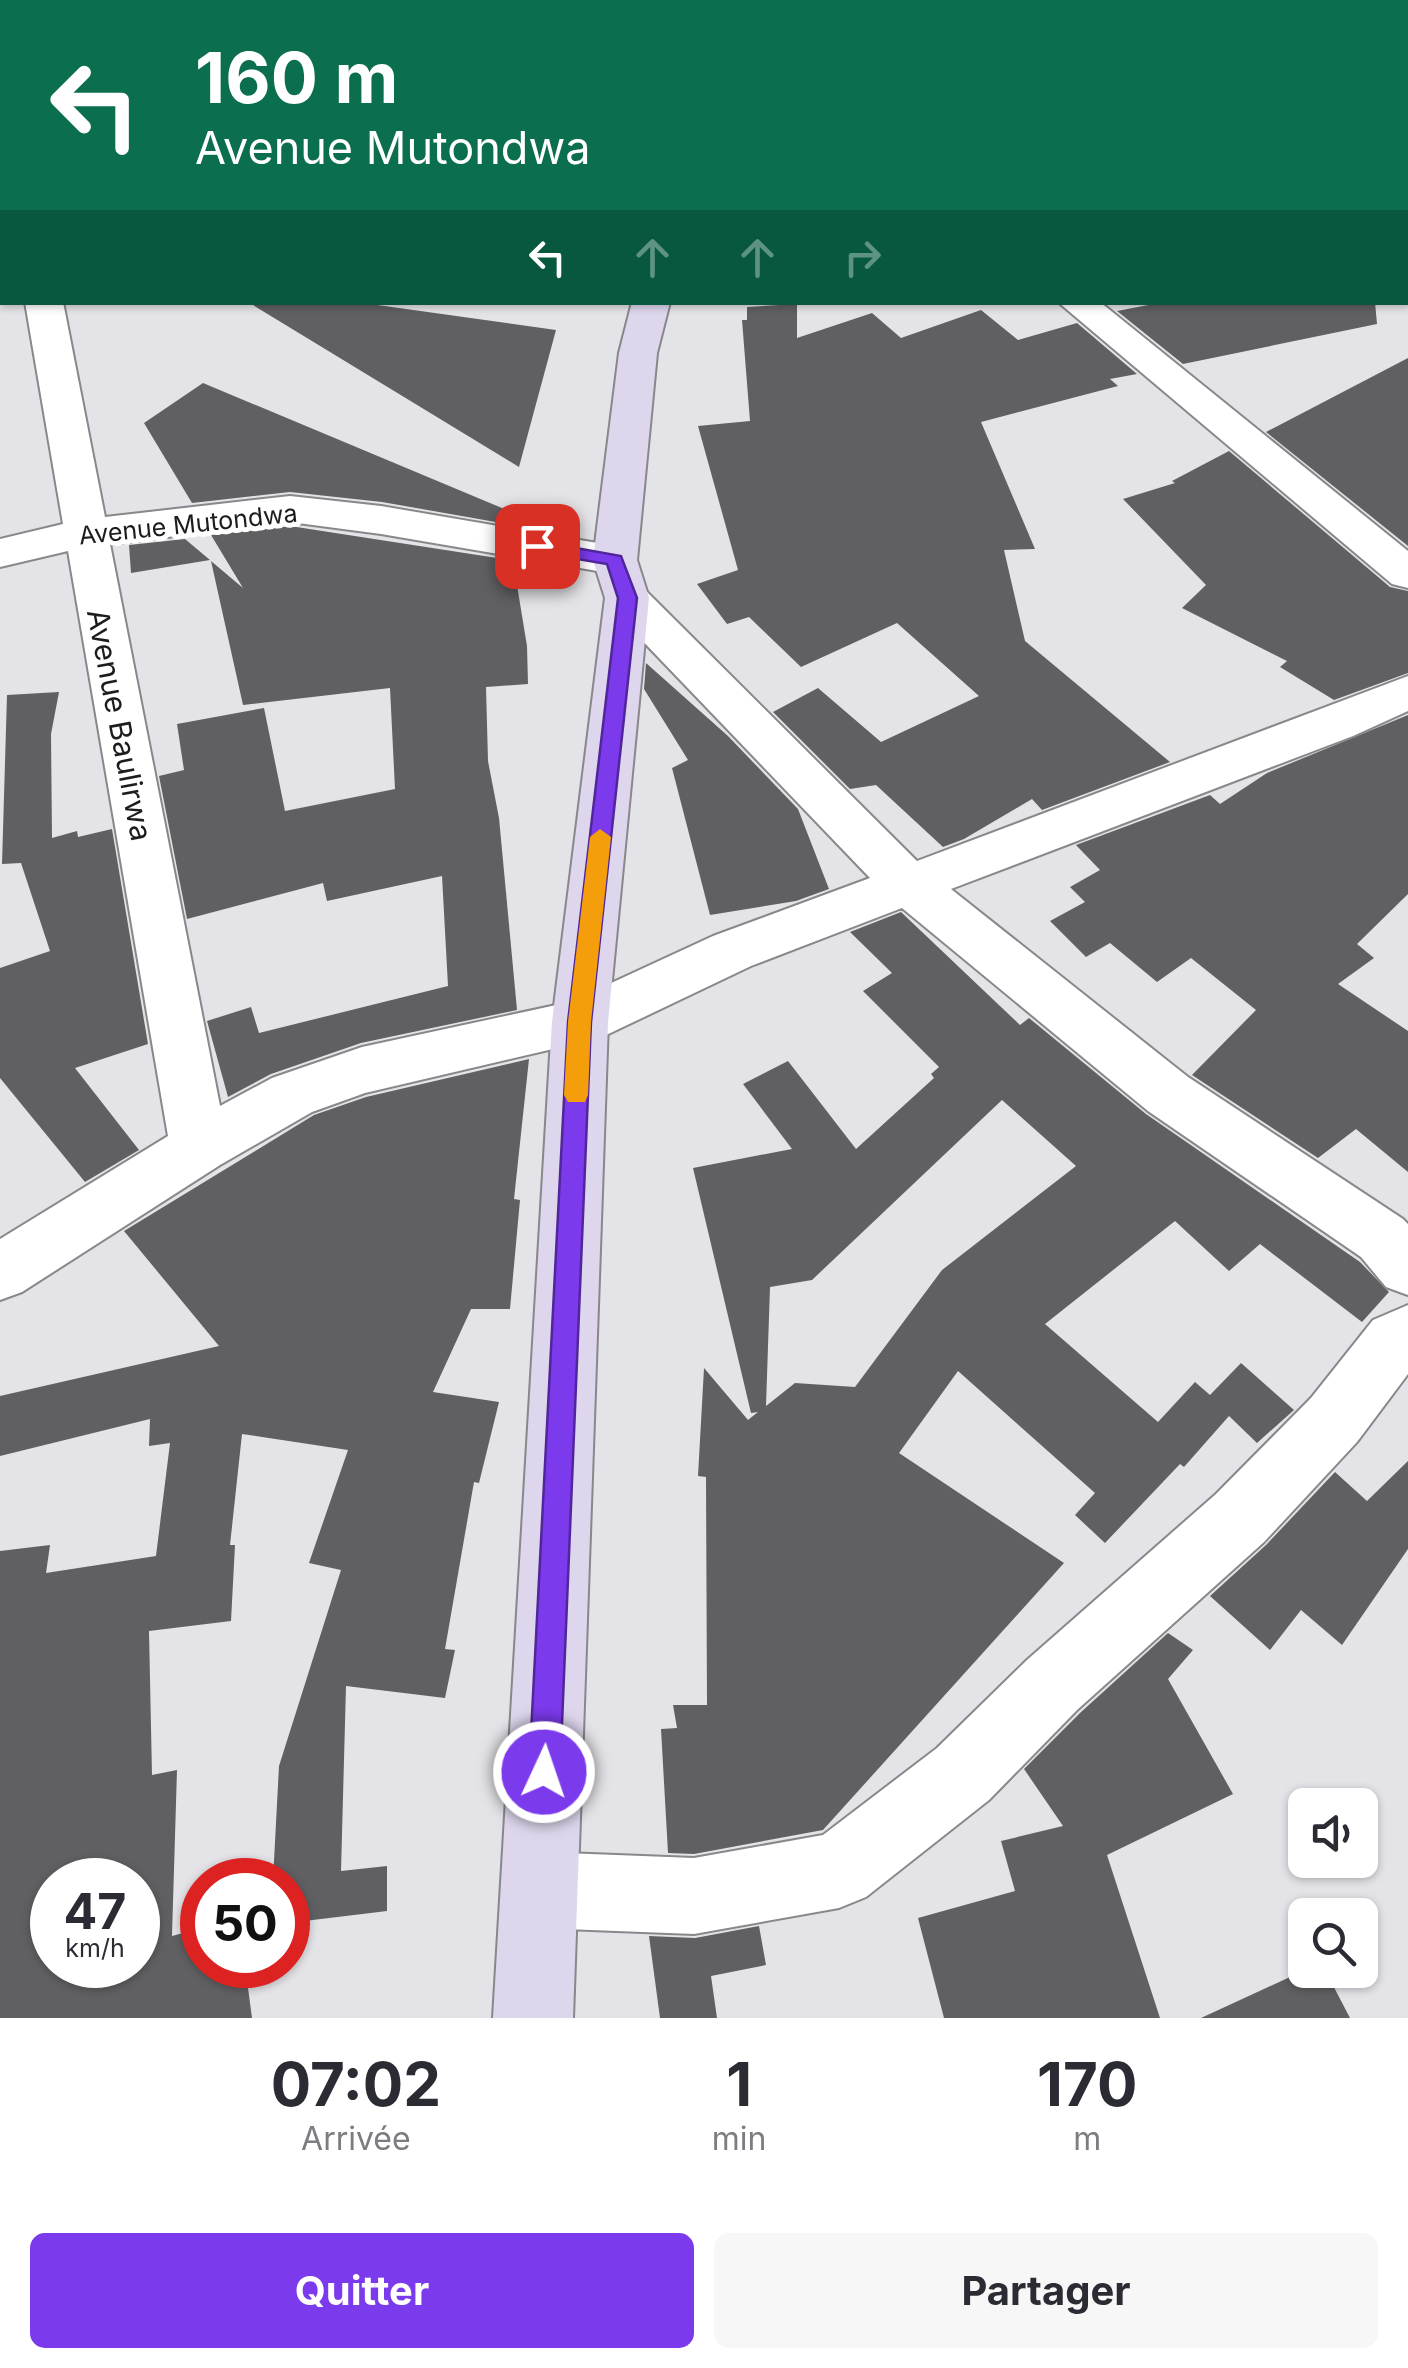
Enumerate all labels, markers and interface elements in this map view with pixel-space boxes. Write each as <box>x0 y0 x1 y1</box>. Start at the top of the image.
text: 160 m <box>195 35 398 120</box>
icon: left <box>30 40 160 170</box>
text: Avenue Mutondwa <box>195 120 591 175</box>
icon: left <box>520 230 575 285</box>
icon: ahead <box>625 230 680 285</box>
icon: ahead <box>730 230 785 285</box>
icon: right <box>835 230 890 285</box>
street label: Avenue Mutondwa <box>77 498 299 550</box>
pin <box>495 504 580 589</box>
icon: arrive <box>510 519 565 574</box>
street label: Avenue Baulirwa <box>80 606 160 844</box>
position arrow <box>492 1720 596 1824</box>
map controls <box>1288 1788 1378 1988</box>
button: sound <box>1288 1788 1378 1878</box>
speed limit sign: 50 <box>180 1858 310 1988</box>
text: 47 <box>64 1881 126 1941</box>
button: search <box>1288 1898 1378 1988</box>
text: km/h <box>65 1933 125 1963</box>
text: 07:02 <box>271 2048 441 2120</box>
text: 1 <box>726 2048 752 2120</box>
text: 170 <box>1037 2048 1137 2120</box>
text: Arrivée <box>301 2119 411 2158</box>
text: min <box>712 2119 766 2158</box>
text: m <box>1073 2119 1101 2158</box>
button: Quitter <box>30 2233 694 2348</box>
button: Partager <box>714 2233 1378 2348</box>

